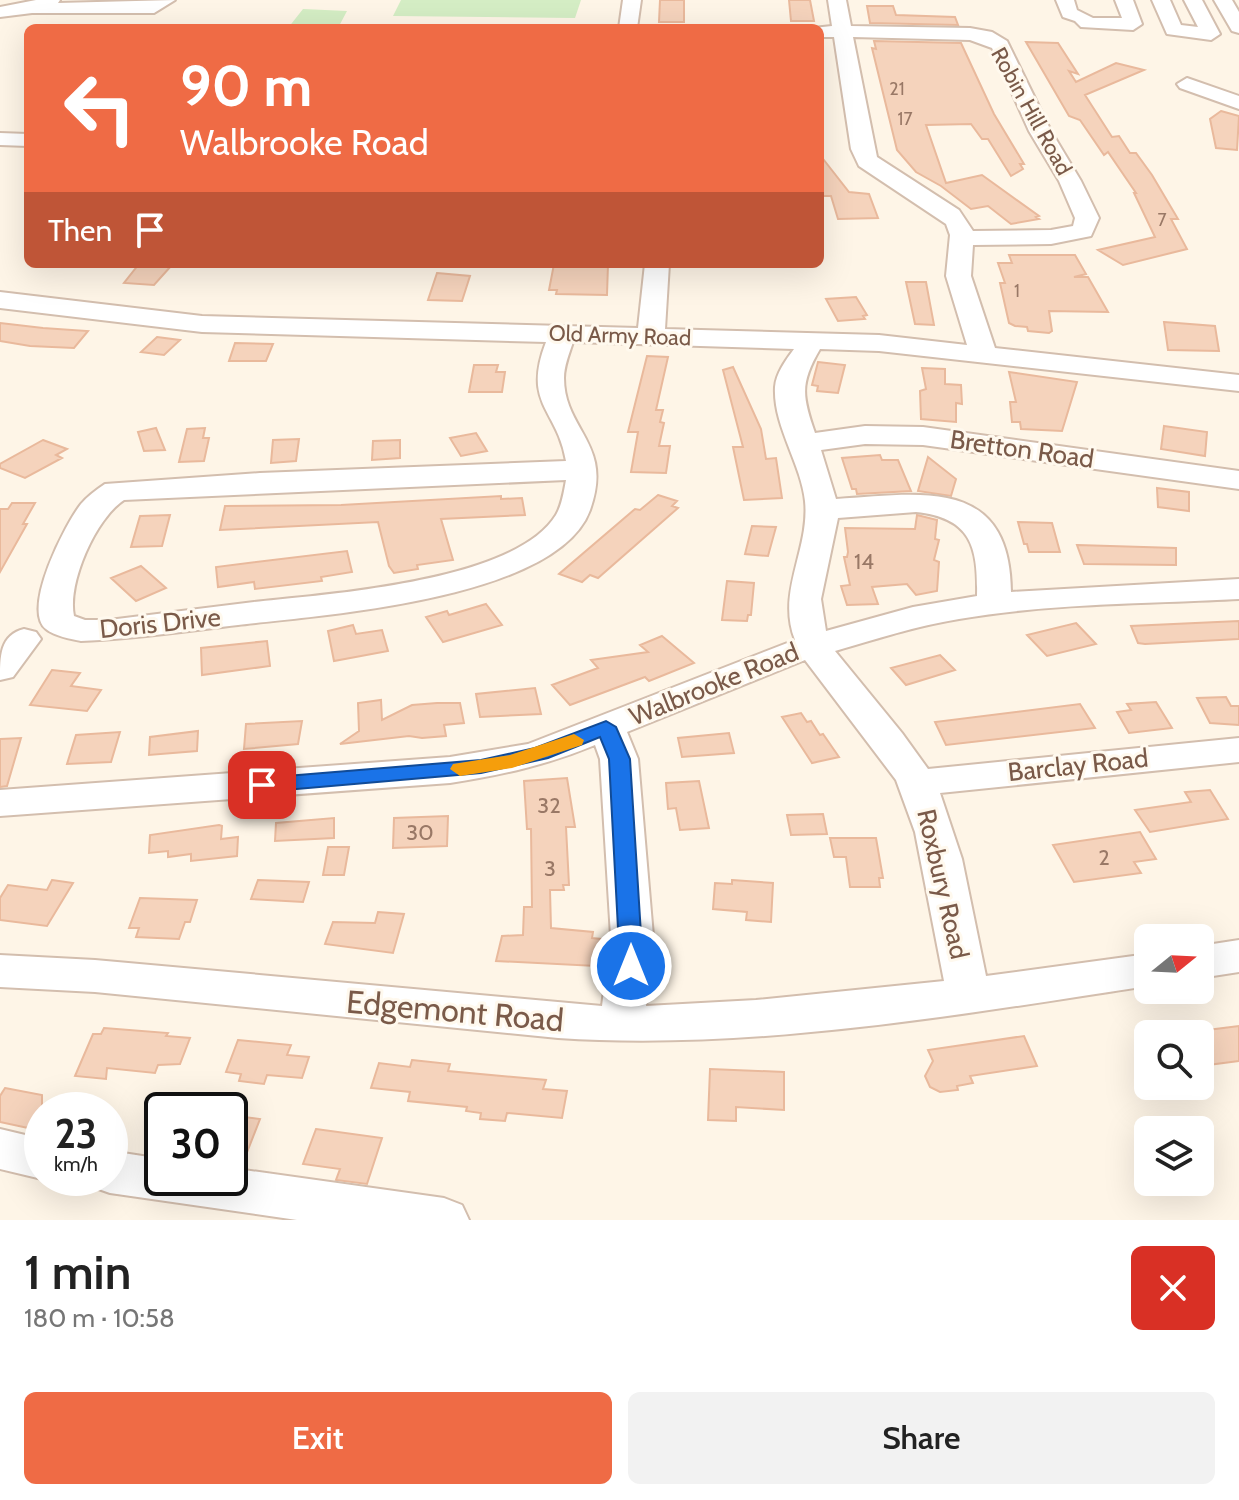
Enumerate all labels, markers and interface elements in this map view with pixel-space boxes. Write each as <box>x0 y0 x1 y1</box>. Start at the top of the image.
street label: Robin Hill Road <box>985 43 1078 180</box>
text: 90 m <box>180 52 312 120</box>
icon: left <box>48 56 152 160</box>
house number: 21 <box>889 78 905 100</box>
house number: 17 <box>898 108 912 130</box>
text: Walbrooke Road <box>180 120 429 164</box>
icon: arrive <box>128 208 172 252</box>
house number: 7 <box>1157 209 1167 231</box>
text: Then <box>48 212 112 249</box>
house number: 1 <box>1014 280 1020 302</box>
street label: Old Army Road <box>548 320 692 351</box>
street label: Bretton Road <box>948 423 1096 475</box>
house number: 14 <box>854 548 874 575</box>
street label: Doris Drive <box>98 601 222 645</box>
street label: Walbrooke Road <box>625 636 803 732</box>
street label: Barclay Road <box>1006 742 1150 788</box>
pin <box>228 751 296 819</box>
icon: arrive <box>240 763 284 807</box>
house number: 32 <box>537 792 561 819</box>
street label: Roxbury Road <box>910 806 976 962</box>
house number: 30 <box>406 819 434 846</box>
house number: 2 <box>1098 844 1110 871</box>
house number: 3 <box>544 855 556 882</box>
position arrow <box>589 924 673 1008</box>
north arrow <box>1134 924 1214 1004</box>
map controls <box>1134 924 1214 1196</box>
street label: Edgemont Road <box>345 982 565 1039</box>
button: search <box>1134 1020 1214 1100</box>
speed limit sign: 30 <box>144 1092 248 1196</box>
text: 23 <box>55 1109 97 1158</box>
button: layers <box>1134 1116 1214 1196</box>
text: km/h <box>54 1152 98 1176</box>
text: 1 min <box>24 1243 131 1301</box>
button: close <box>1131 1246 1215 1330</box>
text: 180 m · 10:58 <box>24 1302 175 1334</box>
button: Exit <box>24 1392 612 1484</box>
button: Share <box>628 1392 1215 1484</box>

